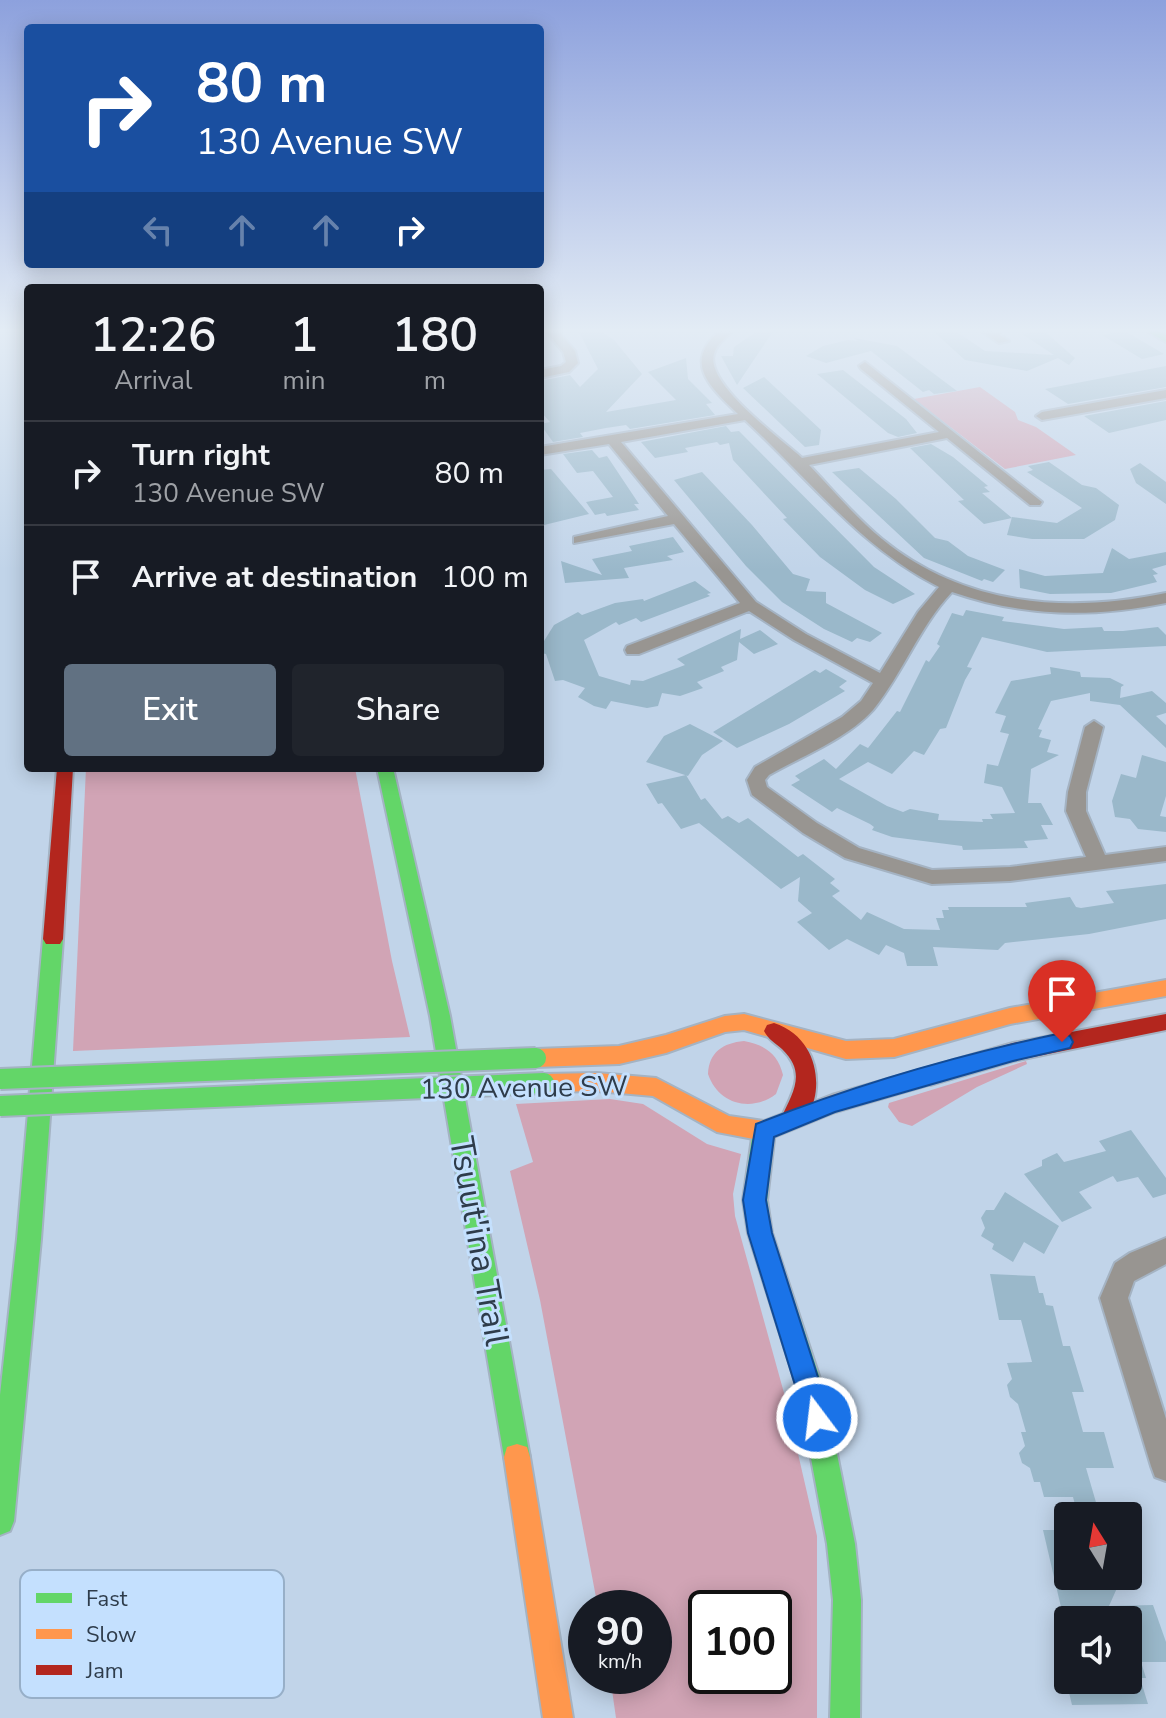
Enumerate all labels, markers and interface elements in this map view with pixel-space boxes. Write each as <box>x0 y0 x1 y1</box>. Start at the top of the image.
text: 80 m <box>196 45 327 122</box>
icon: right <box>64 56 168 160</box>
text: 130 Avenue SW <box>196 118 463 167</box>
icon: left <box>136 208 180 252</box>
icon: ahead <box>220 208 264 252</box>
icon: ahead <box>304 208 348 252</box>
icon: right <box>388 208 432 252</box>
text: 12:26 <box>90 302 217 368</box>
text: 1 <box>290 302 318 368</box>
text: 180 <box>392 302 478 368</box>
text: Arrival <box>114 363 192 398</box>
text: min <box>283 363 326 398</box>
text: m <box>424 363 446 398</box>
text: Turn right <box>132 435 270 476</box>
icon: right <box>64 451 108 495</box>
text: 80 m <box>435 453 504 494</box>
text: 130 Avenue SW <box>132 476 325 511</box>
icon: arrive <box>64 555 108 599</box>
text: Arrive at destination <box>132 557 417 598</box>
text: 100 m <box>441 557 529 598</box>
button: Exit <box>64 664 276 756</box>
button: Share <box>292 664 504 756</box>
pin <box>1028 960 1096 1042</box>
icon: arrive <box>1040 972 1084 1016</box>
street label: 130 Avenue SW <box>420 1067 628 1109</box>
street label: Tsuut'ina Trail <box>438 1133 520 1349</box>
position arrow <box>775 1376 859 1460</box>
north arrow <box>1054 1502 1142 1590</box>
map controls <box>1054 1502 1142 1694</box>
legend <box>20 1570 284 1698</box>
text: Fast <box>86 1584 128 1614</box>
speed limit sign: 100 <box>688 1590 792 1694</box>
text: 90 <box>596 1605 644 1659</box>
button: sound <box>1054 1606 1142 1694</box>
text: Slow <box>86 1620 137 1650</box>
text: km/h <box>598 1648 642 1675</box>
text: Jam <box>85 1656 124 1686</box>

